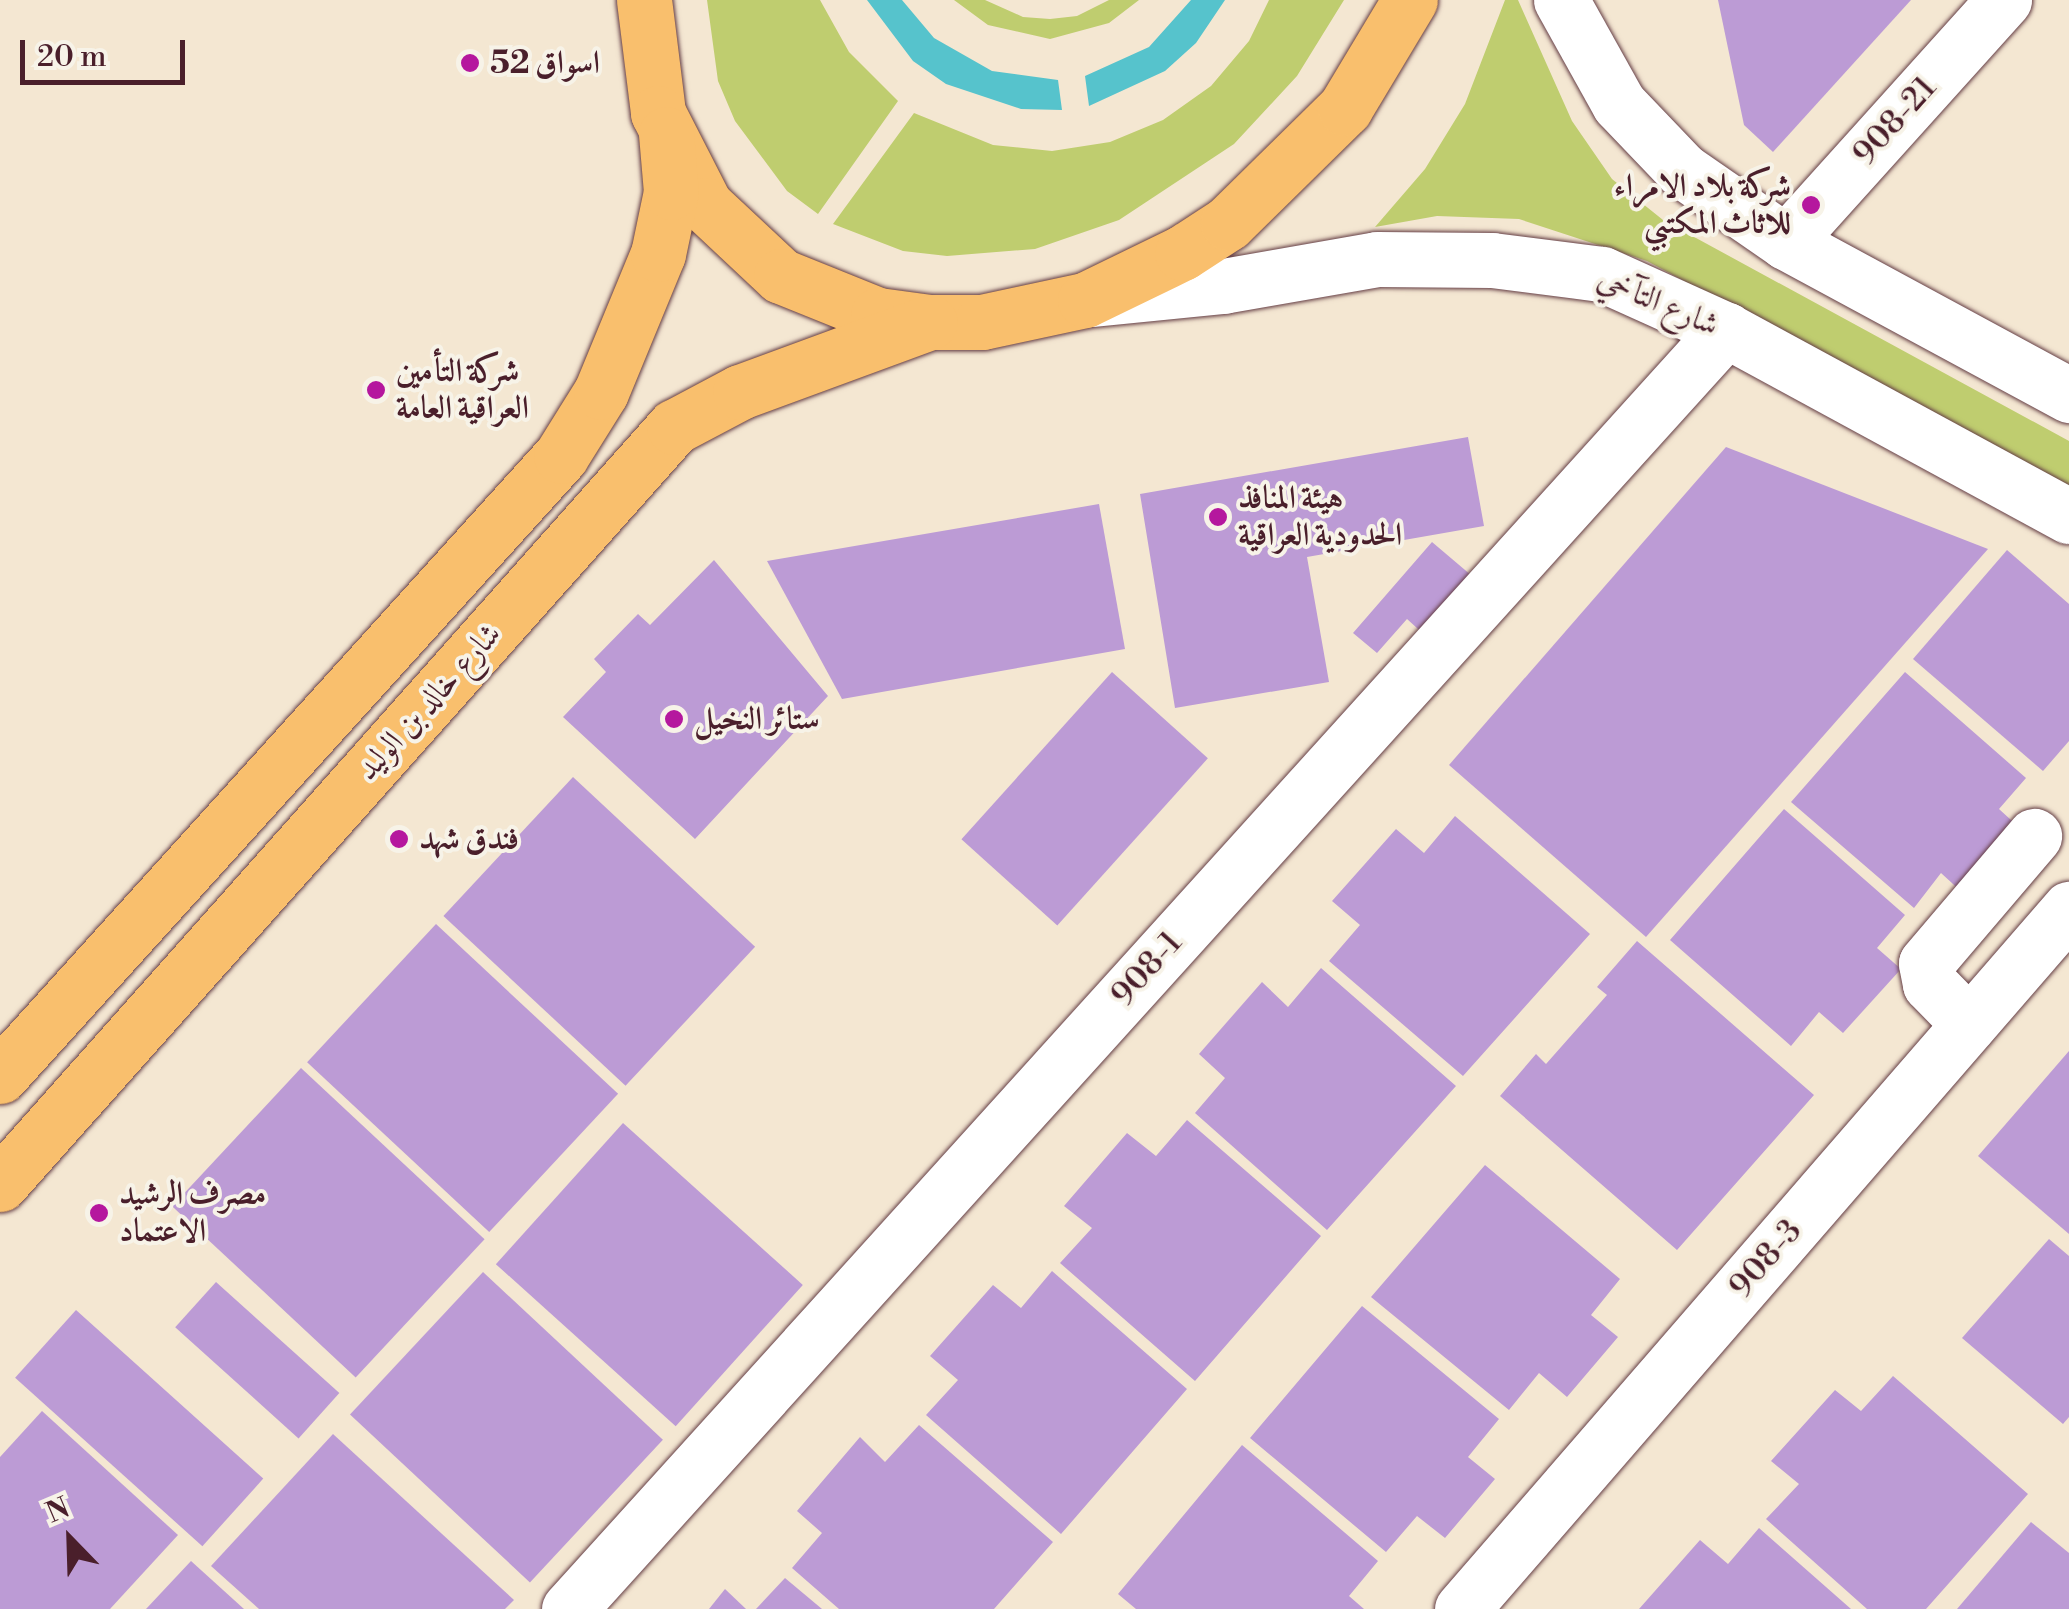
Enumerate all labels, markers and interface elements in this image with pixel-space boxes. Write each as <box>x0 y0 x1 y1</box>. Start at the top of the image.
scale bar <box>25 20 190 82</box>
text: 20 m <box>37 38 106 76</box>
place label: اسواق 52 <box>490 44 600 82</box>
marker: اسواق 52 <box>459 52 481 74</box>
street label: 908-21 <box>1846 69 1944 173</box>
place label: شركة بلاد الامراء للاثاث المكتبي <box>1614 168 1791 243</box>
marker: شركة بلاد الامراء للاثاث المكتبي <box>1800 194 1822 216</box>
street label: شارع التآخي <box>1592 259 1724 345</box>
place label: شركة التأمين العراقية العامة <box>396 353 529 428</box>
marker: شركة التأمين العراقية العامة <box>365 379 387 401</box>
place label: هيئة المنافذ الحدودية العراقية <box>1238 480 1402 555</box>
marker: هيئة المنافذ الحدودية العراقية <box>1207 506 1229 528</box>
street label: شارع خالد بن الوليد <box>348 616 510 788</box>
place label: ستائر النخيل <box>694 700 820 738</box>
marker: ستائر النخيل <box>663 708 685 730</box>
place label: فندق شهد <box>419 820 519 858</box>
marker: فندق شهد <box>388 828 410 850</box>
street label: 908-1 <box>1104 924 1190 1014</box>
place label: مصرف الرشيد الاعتماد <box>119 1176 266 1251</box>
marker: مصرف الرشيد الاعتماد <box>88 1202 110 1224</box>
street label: 908-3 <box>1722 1212 1810 1306</box>
north arrow <box>20 1489 120 1589</box>
text: N <box>41 1490 75 1531</box>

